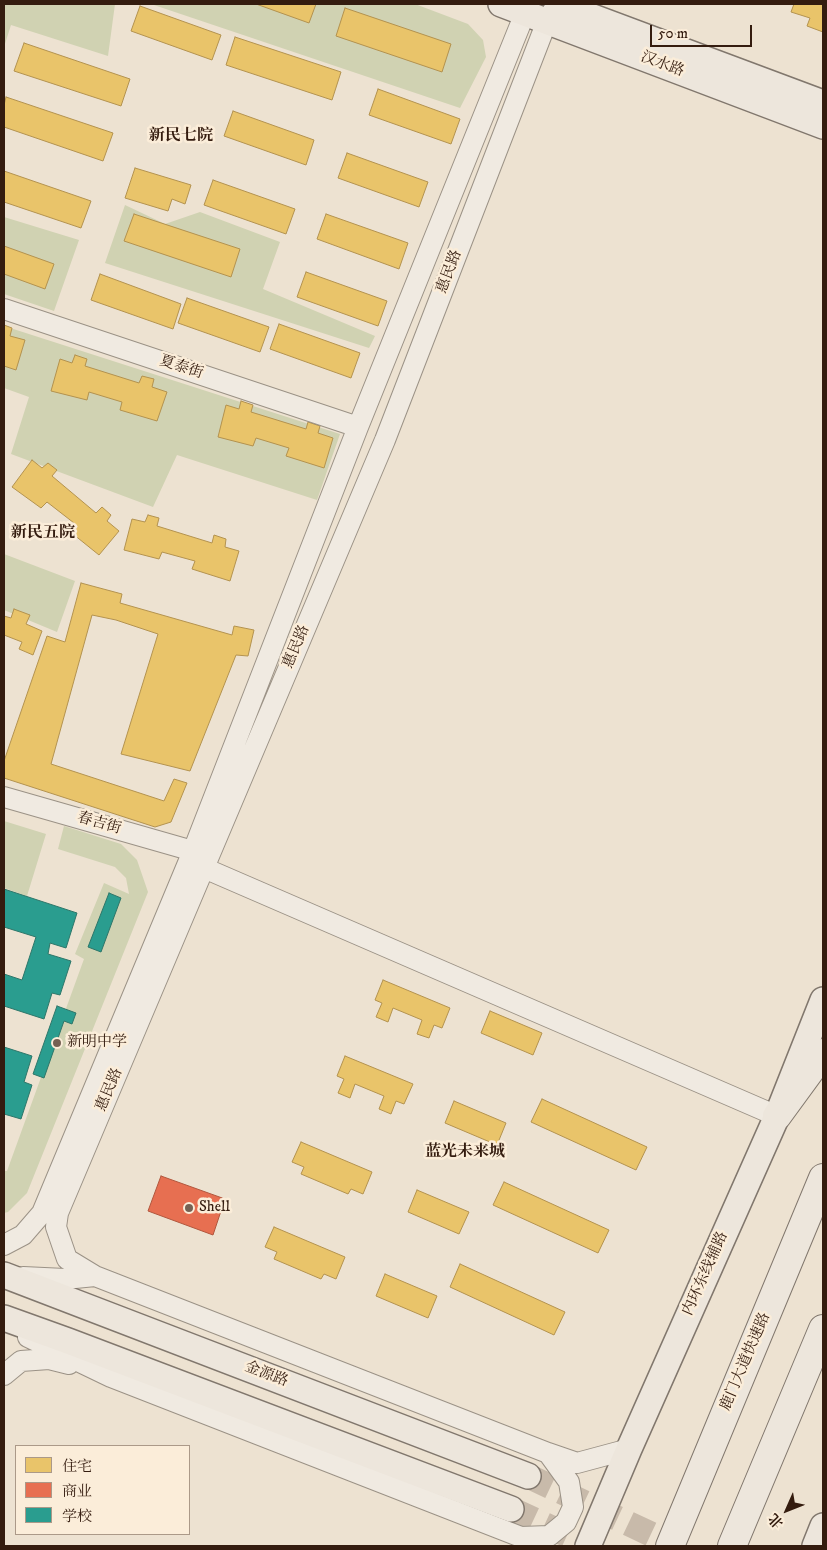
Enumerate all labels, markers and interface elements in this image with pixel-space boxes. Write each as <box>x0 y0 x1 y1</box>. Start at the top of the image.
scale bar <box>652 15 754 47</box>
text: 50 m <box>658 24 688 43</box>
street label: 汉水路 <box>638 49 686 81</box>
district label: 新民七院 <box>149 127 213 147</box>
street label: 惠民路 <box>434 248 466 296</box>
street label: 夏泰街 <box>157 352 205 384</box>
district label: 新民五院 <box>11 524 75 544</box>
street label: 惠民路 <box>280 623 314 671</box>
street label: 春吉街 <box>75 809 123 839</box>
place label: 新明中学 <box>67 1034 127 1052</box>
marker: 新明中学 <box>51 1037 63 1049</box>
street label: 惠民路 <box>93 1066 127 1114</box>
district label: 蓝光未来城 <box>425 1143 505 1163</box>
place label: Shell <box>199 1199 230 1217</box>
marker: Shell <box>183 1202 195 1214</box>
street label: 内环东线辅路 <box>679 1229 733 1319</box>
street label: 鹿门大道快速路 <box>717 1310 775 1414</box>
street label: 金源路 <box>242 1359 290 1391</box>
legend <box>15 1445 190 1535</box>
text: 住宅 <box>62 1457 92 1476</box>
text: 商业 <box>62 1482 92 1501</box>
north arrow <box>762 1485 812 1535</box>
text: 学校 <box>62 1507 92 1526</box>
text: 北 <box>765 1509 788 1532</box>

